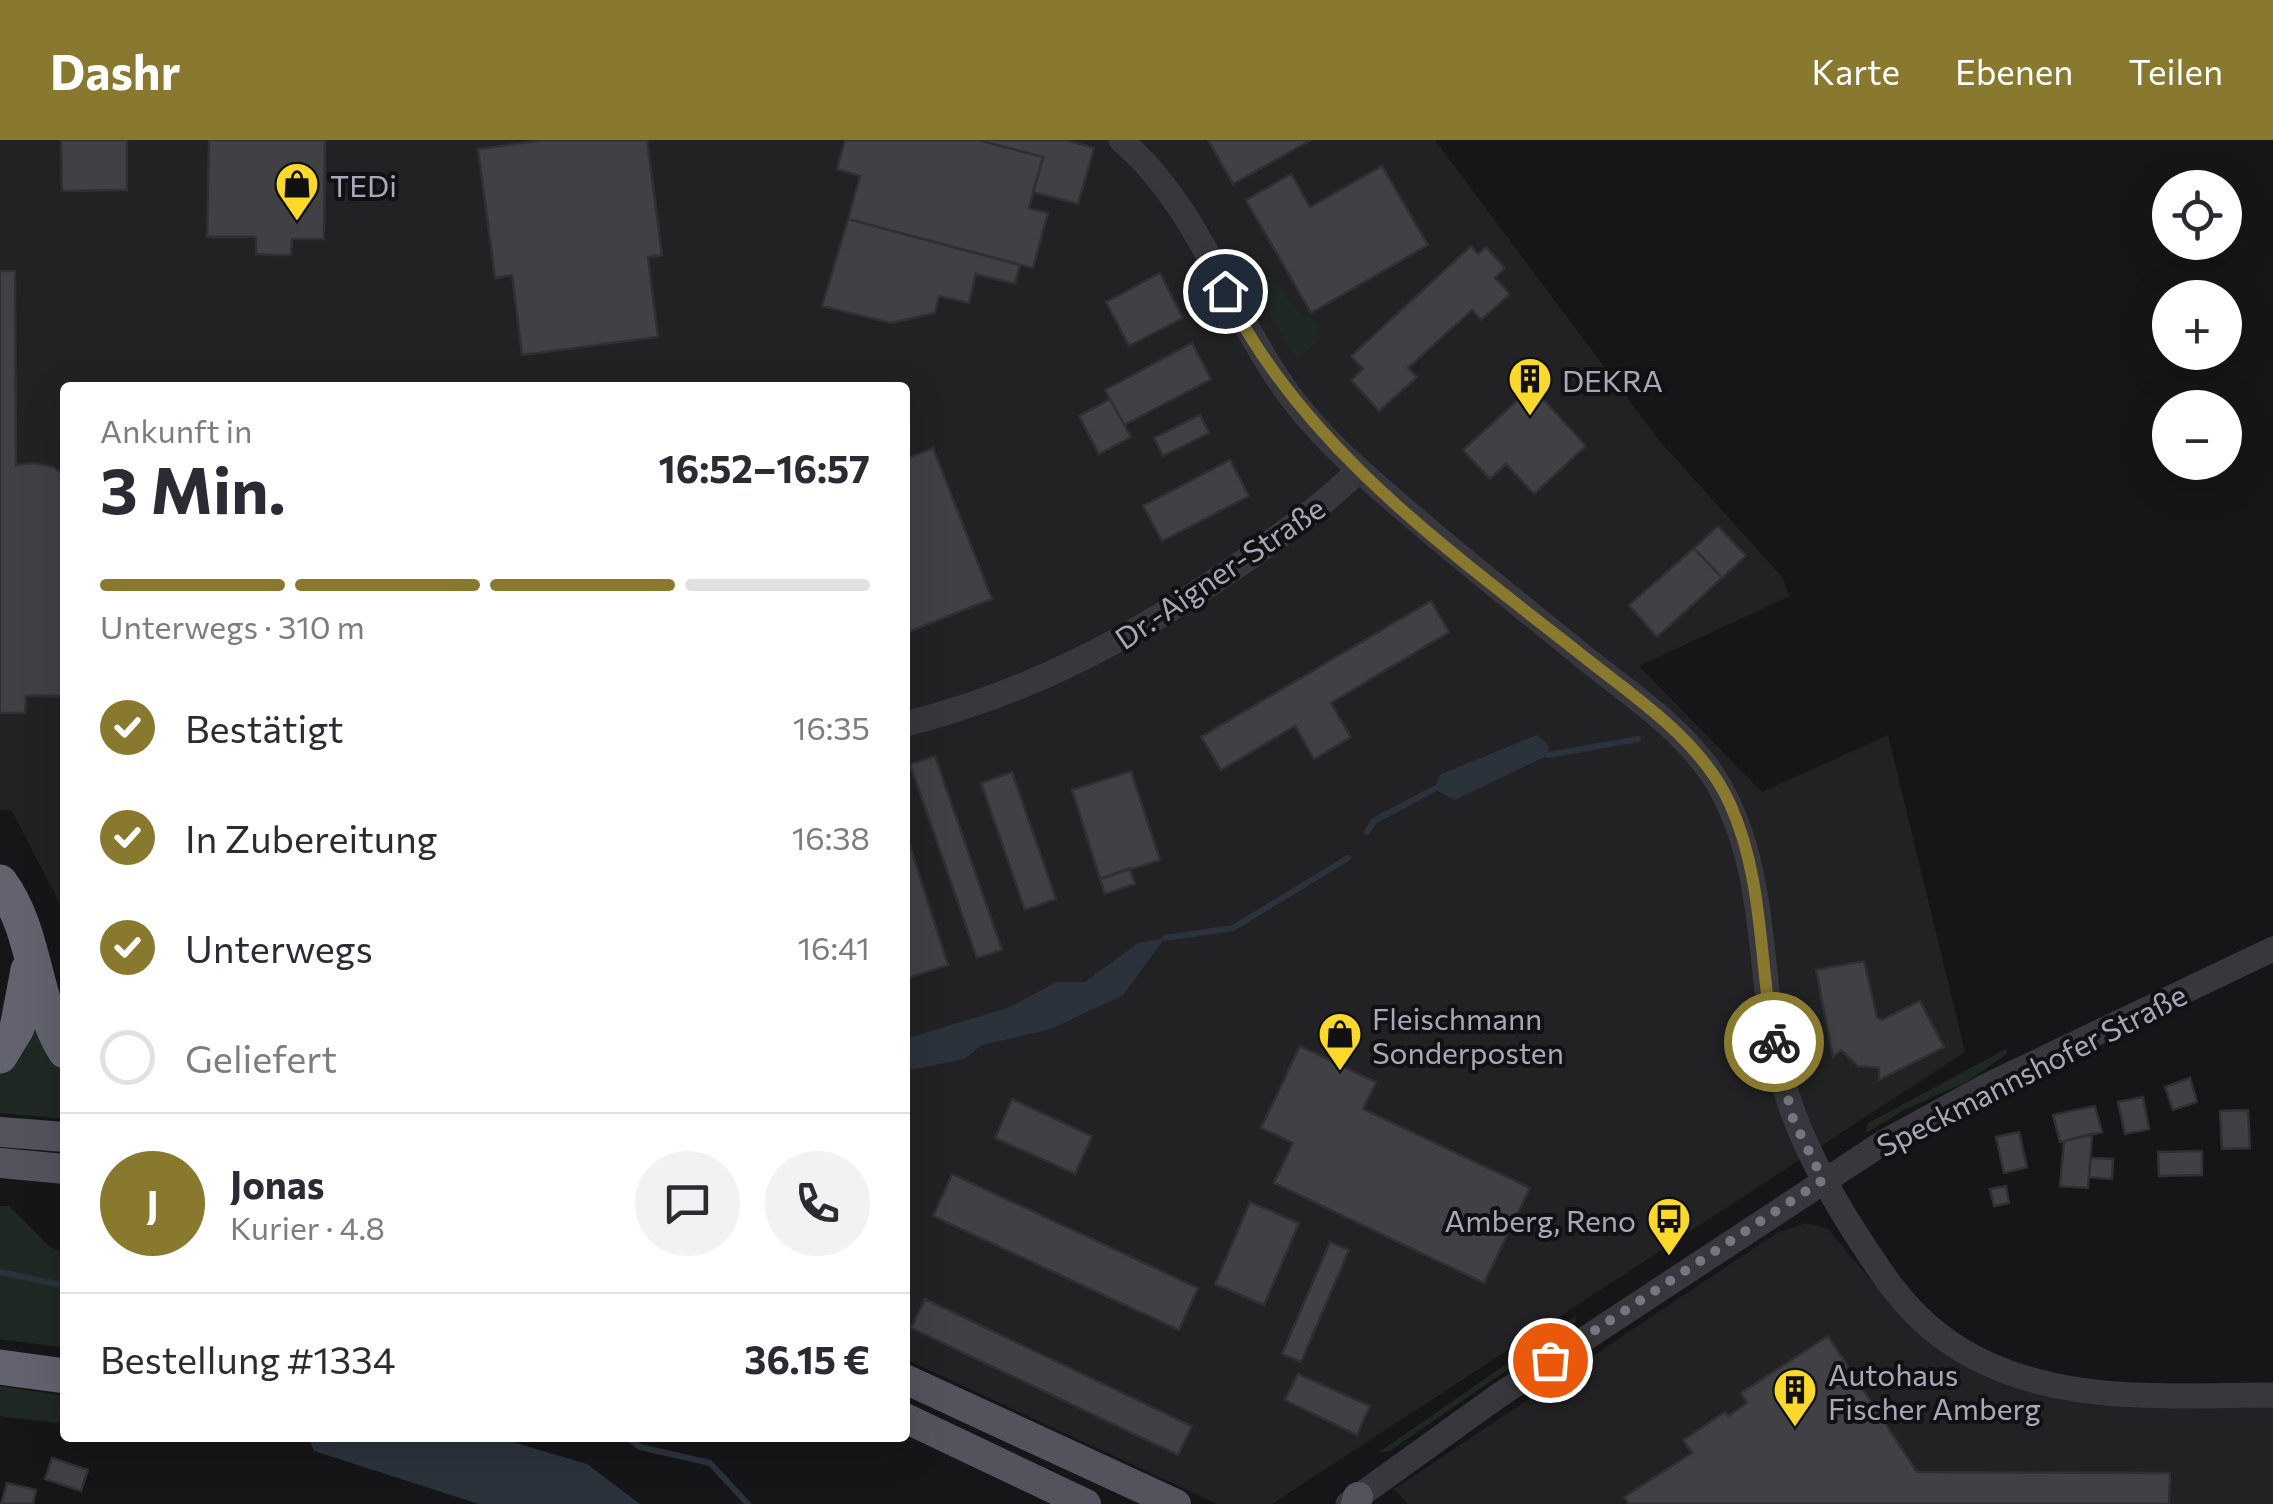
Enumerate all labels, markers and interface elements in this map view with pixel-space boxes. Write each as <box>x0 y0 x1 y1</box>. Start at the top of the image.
text: Dashr <box>50 41 180 100</box>
text: Karte <box>1812 49 1900 92</box>
text: Ebenen <box>1955 49 2073 92</box>
text: Teilen <box>2128 49 2223 92</box>
shop icon: TEDi <box>274 161 320 222</box>
place label: TEDi <box>330 166 397 203</box>
map controls <box>2152 170 2242 480</box>
button: locate <box>2152 170 2242 260</box>
pin <box>1183 249 1268 334</box>
icon: home <box>1198 264 1253 319</box>
button: + <box>2152 280 2242 370</box>
building icon: DEKRA <box>1507 356 1553 417</box>
place label: DEKRA <box>1562 361 1663 398</box>
button: − <box>2152 390 2242 480</box>
text: Ankunft in <box>100 410 252 450</box>
text: 16:52–16:57 <box>658 444 870 491</box>
text: 3 Min. <box>100 448 286 527</box>
street label: Dr.-Aigner-Straße <box>1107 488 1331 656</box>
text: Unterwegs · 310 m <box>100 606 365 646</box>
icon: check <box>100 700 155 755</box>
text: Bestätigt <box>185 704 344 751</box>
text: 16:35 <box>793 707 870 747</box>
icon: check <box>100 810 155 865</box>
text: In Zubereitung <box>185 814 437 861</box>
text: 16:38 <box>792 817 870 857</box>
icon: check <box>100 920 155 975</box>
text: Unterwegs <box>185 924 373 971</box>
text: 16:41 <box>797 927 870 967</box>
street label: Speckmannshofer Straße <box>1870 975 2192 1163</box>
courier <box>1724 992 1824 1092</box>
place label: Fleischmann Sonderposten <box>1372 999 1564 1070</box>
shop icon: Fleischmann Sonderposten <box>1317 1011 1363 1072</box>
icon: bike <box>1747 1015 1802 1070</box>
text: Geliefert <box>185 1034 337 1081</box>
button: chat <box>635 1151 740 1256</box>
button: phone <box>765 1151 870 1256</box>
text: Jonas <box>230 1160 325 1207</box>
text: J <box>146 1180 159 1227</box>
bus stop icon: Amberg, Reno <box>1646 1196 1692 1257</box>
place label: Amberg, Reno <box>1445 1201 1636 1238</box>
text: Kurier · 4.8 <box>230 1207 385 1247</box>
pin <box>1508 1318 1593 1403</box>
icon: bag <box>1523 1333 1578 1388</box>
text: Bestellung #1334 <box>100 1335 396 1382</box>
text: 36.15 € <box>744 1335 870 1382</box>
place label: Autohaus Fischer Amberg <box>1828 1355 2041 1426</box>
building icon: Autohaus Fischer Amberg <box>1772 1367 1818 1428</box>

